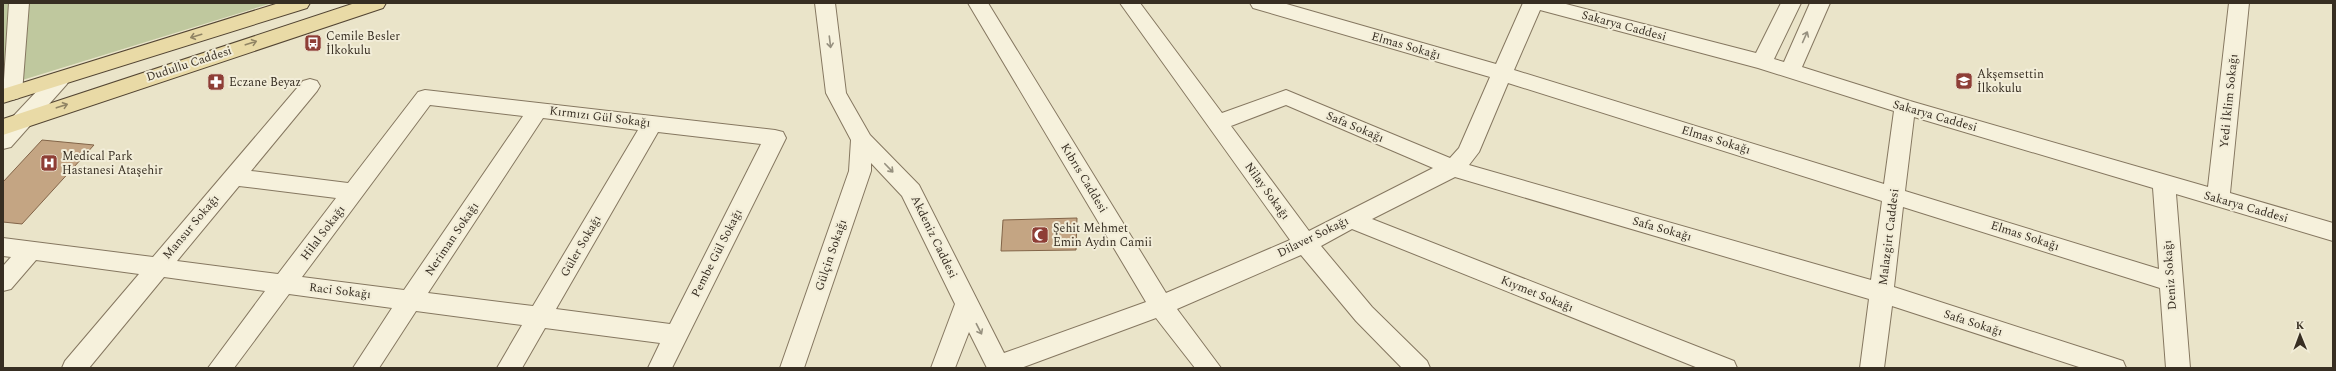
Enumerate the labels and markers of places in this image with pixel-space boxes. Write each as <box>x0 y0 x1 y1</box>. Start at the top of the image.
place label: Cemile Besler İlkokulu <box>326 27 400 60</box>
bus stop icon: Cemile Besler İlkokulu <box>303 33 323 53</box>
place label: Akşemsettin İlkokulu <box>1977 65 2044 98</box>
school or university icon: Akşemsettin İlkokulu <box>1954 71 1974 91</box>
pharmacy icon: Eczane Beyaz <box>206 72 226 92</box>
place label: Eczane Beyaz <box>229 73 301 92</box>
place label: Medical Park Hastanesi Ataşehir <box>62 147 163 180</box>
hospital icon: Medical Park Hastanesi Ataşehir <box>39 153 59 173</box>
place label: Şehit Mehmet Emin Aydın Camii <box>1053 219 1152 252</box>
mosque icon: Şehit Mehmet Emin Aydın Camii <box>1030 225 1050 245</box>

